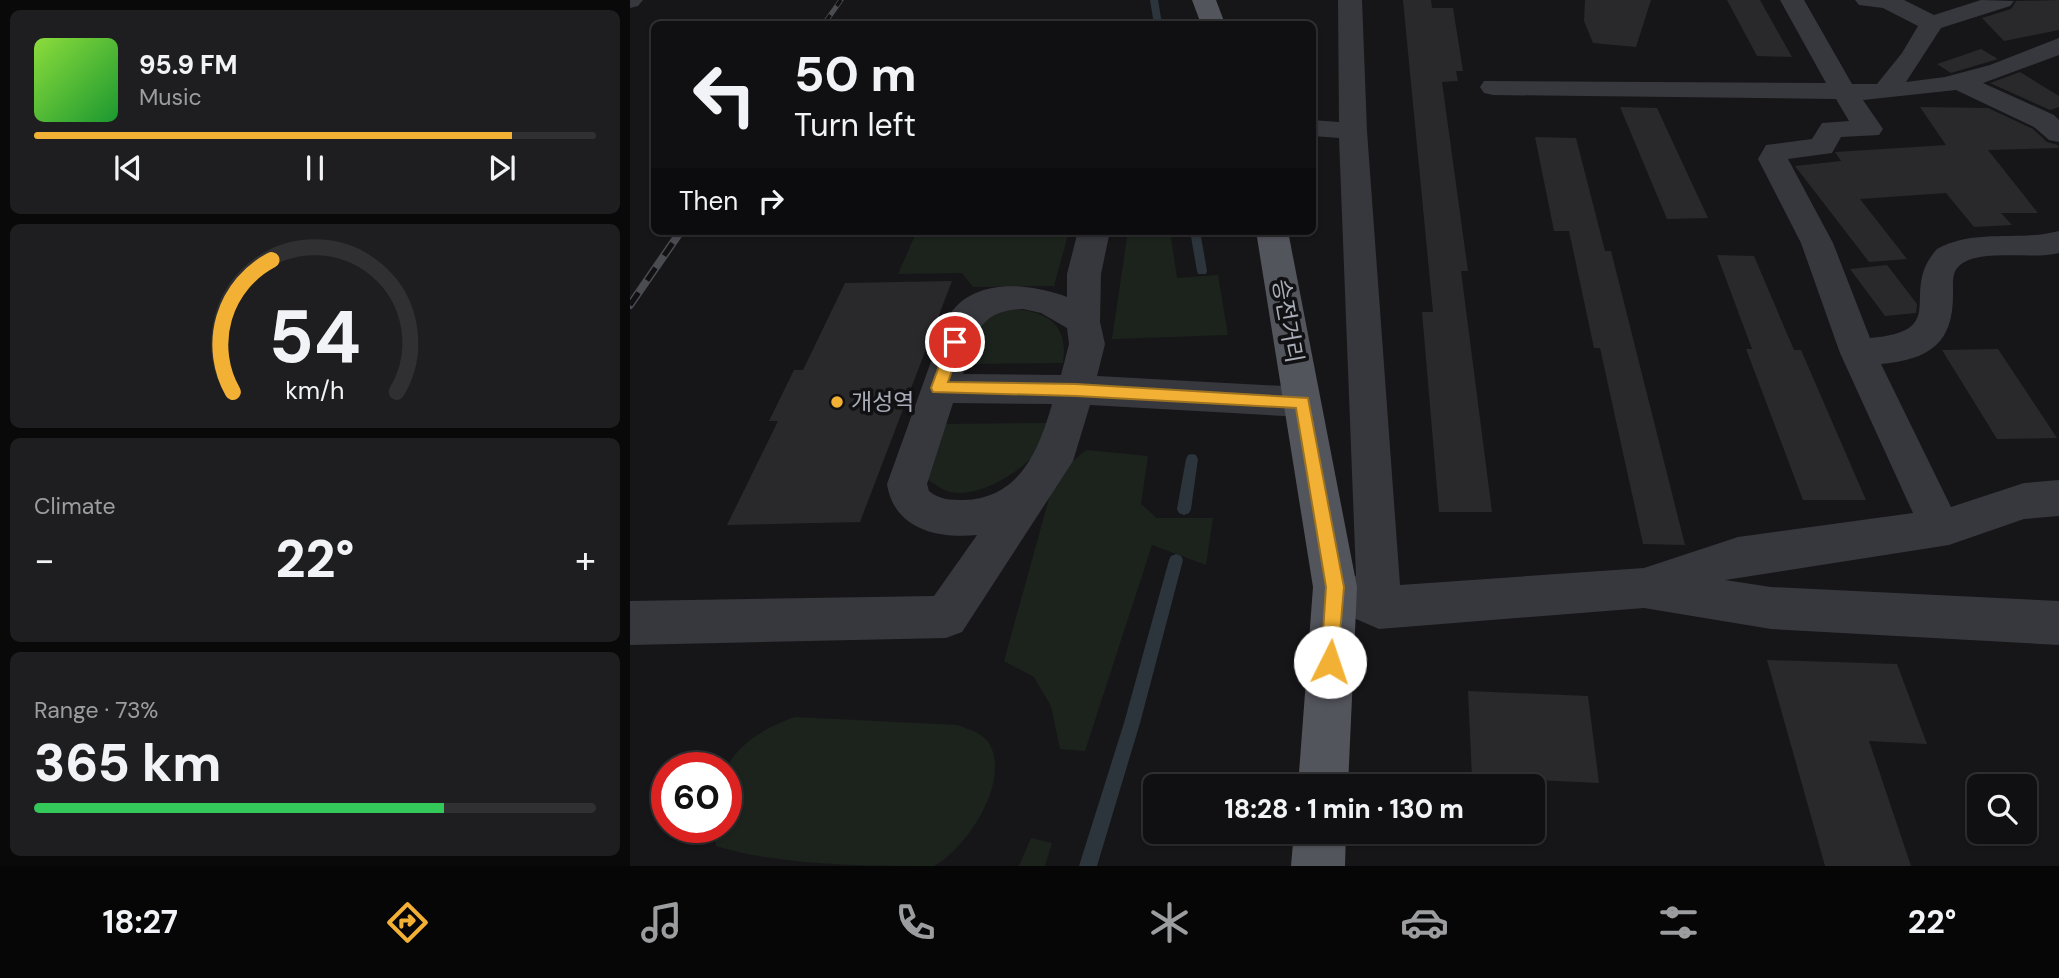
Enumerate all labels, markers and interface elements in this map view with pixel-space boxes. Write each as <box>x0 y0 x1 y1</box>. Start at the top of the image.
text: 50 m <box>794 42 917 106</box>
text: 95.9 FM <box>139 48 238 82</box>
icon: left <box>679 49 770 140</box>
text: Music <box>139 82 202 112</box>
text: Turn left <box>794 104 916 146</box>
icon: previous <box>109 149 147 187</box>
icon: pause <box>296 149 334 187</box>
icon: next <box>483 149 521 187</box>
icon: right <box>752 182 790 220</box>
text: Then <box>679 184 738 218</box>
street label: 승전거리 <box>1266 277 1310 365</box>
text: 54 <box>269 290 361 385</box>
pin <box>925 312 985 372</box>
icon: arrive <box>936 323 974 361</box>
text: km/h <box>285 374 345 407</box>
place label: 개성역 <box>851 387 914 417</box>
marker: 개성역 <box>829 394 845 410</box>
text: Climate <box>34 491 116 521</box>
text: 22° <box>275 525 355 593</box>
text: − <box>34 535 55 585</box>
text: + <box>575 535 596 585</box>
position arrow <box>1293 625 1367 699</box>
text: Range · 73% <box>34 695 158 725</box>
text: 365 km <box>34 729 222 797</box>
speed limit sign: 60 <box>651 752 742 843</box>
map controls <box>1967 774 2037 844</box>
button: search <box>1967 774 2037 844</box>
text: 18:28 · 1 min · 130 m <box>1224 792 1464 826</box>
icon: directions <box>383 898 432 947</box>
icon: music <box>637 898 686 947</box>
icon: phone <box>891 898 940 947</box>
icon: climate <box>1145 898 1194 947</box>
icon: car <box>1400 898 1449 947</box>
icon: filters <box>1654 898 1703 947</box>
text: 18:27 <box>103 901 178 943</box>
text: 22° <box>1908 901 1956 943</box>

